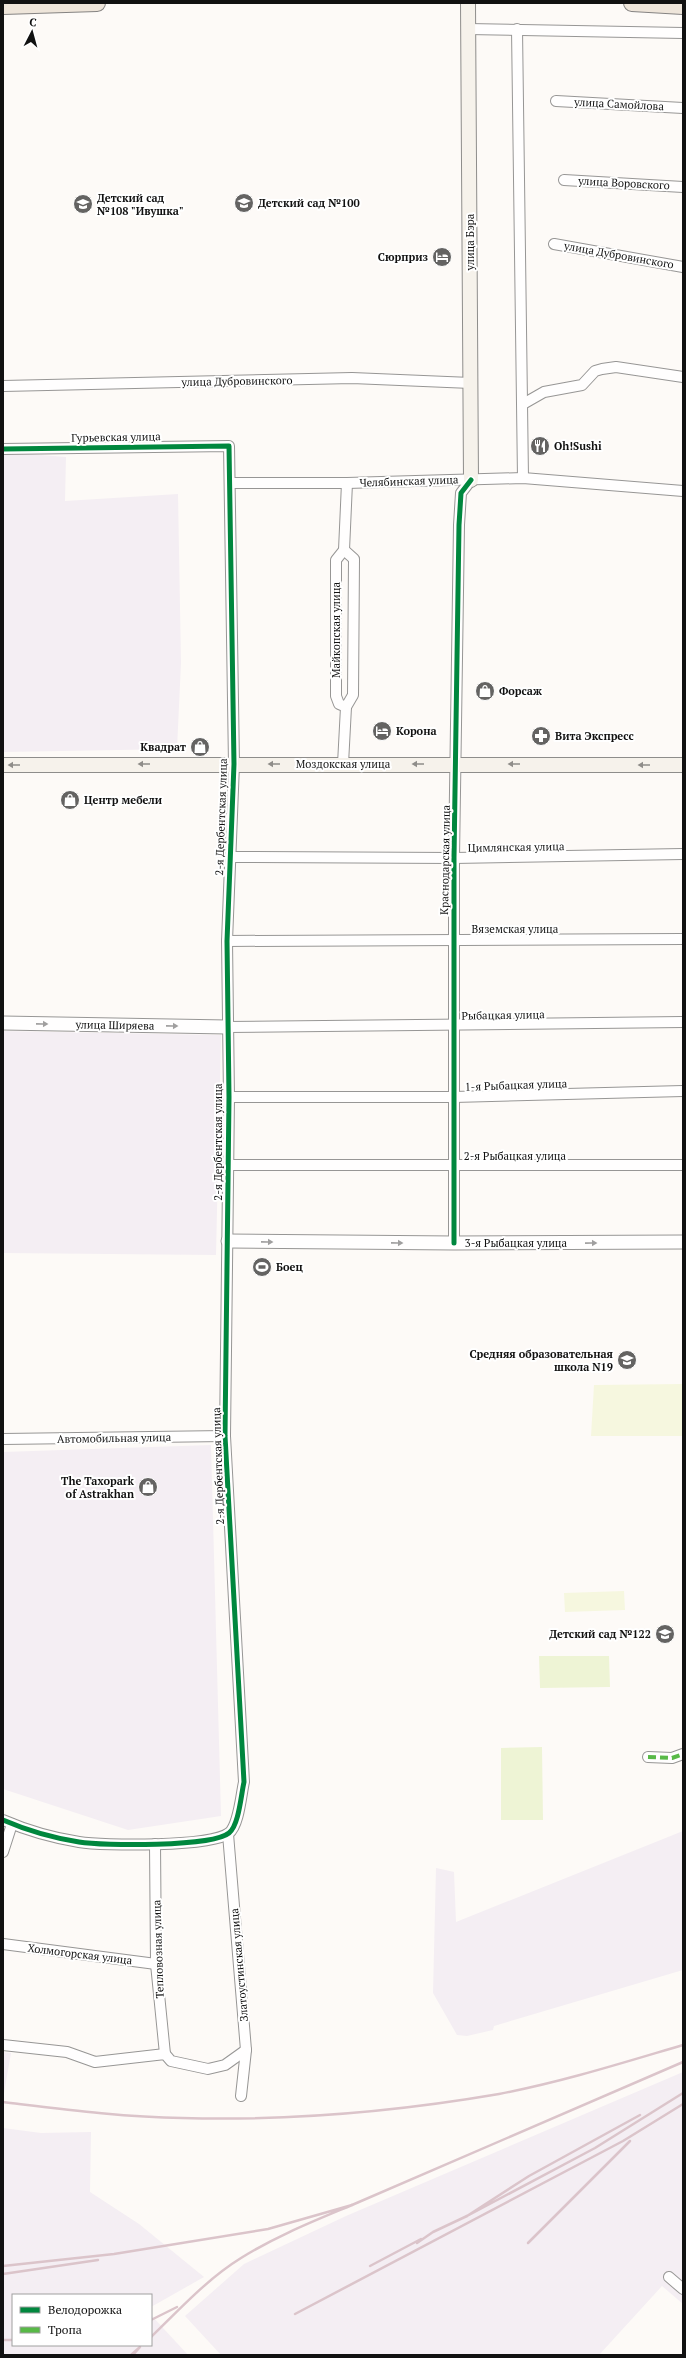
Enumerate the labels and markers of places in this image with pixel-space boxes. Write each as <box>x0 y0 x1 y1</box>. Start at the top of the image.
place label: Детский сад №108 "Ивушка" <box>97 191 183 218</box>
school or university icon: Детский сад №100 <box>233 192 255 214</box>
school or university icon: Детский сад №108 "Ивушка" <box>72 193 94 215</box>
place label: Детский сад №100 <box>258 196 360 210</box>
hotel icon: Сюрприз <box>431 246 453 268</box>
place label: Сюрприз <box>378 250 429 264</box>
restaurant icon: Oh!Sushi <box>529 435 551 457</box>
place label: Oh!Sushi <box>554 439 602 453</box>
shop icon: Форсаж <box>474 680 496 702</box>
place label: Форсаж <box>499 684 542 698</box>
hotel icon: Корона <box>371 720 393 742</box>
place label: Корона <box>396 724 437 738</box>
pharmacy icon: Вита Экспресс <box>530 725 552 747</box>
place label: Вита Экспресс <box>555 729 634 743</box>
shop icon: Квадрат <box>189 736 211 758</box>
place label: Квадрат <box>140 740 186 754</box>
shop icon: Центр мебели <box>59 789 81 811</box>
place label: Центр мебели <box>84 793 163 807</box>
sports icon: Боец <box>251 1256 273 1278</box>
place label: Боец <box>276 1260 303 1274</box>
place label: Средняя образовательная школа N19 <box>469 1347 614 1374</box>
school or university icon: Средняя образовательная школа N19 <box>616 1349 638 1371</box>
place label: The Taxopark of Astrakhan <box>61 1474 135 1501</box>
shop icon: The Taxopark of Astrakhan <box>137 1476 159 1498</box>
school or university icon: Детский сад №122 <box>654 1623 676 1645</box>
place label: Детский сад №122 <box>549 1627 651 1641</box>

